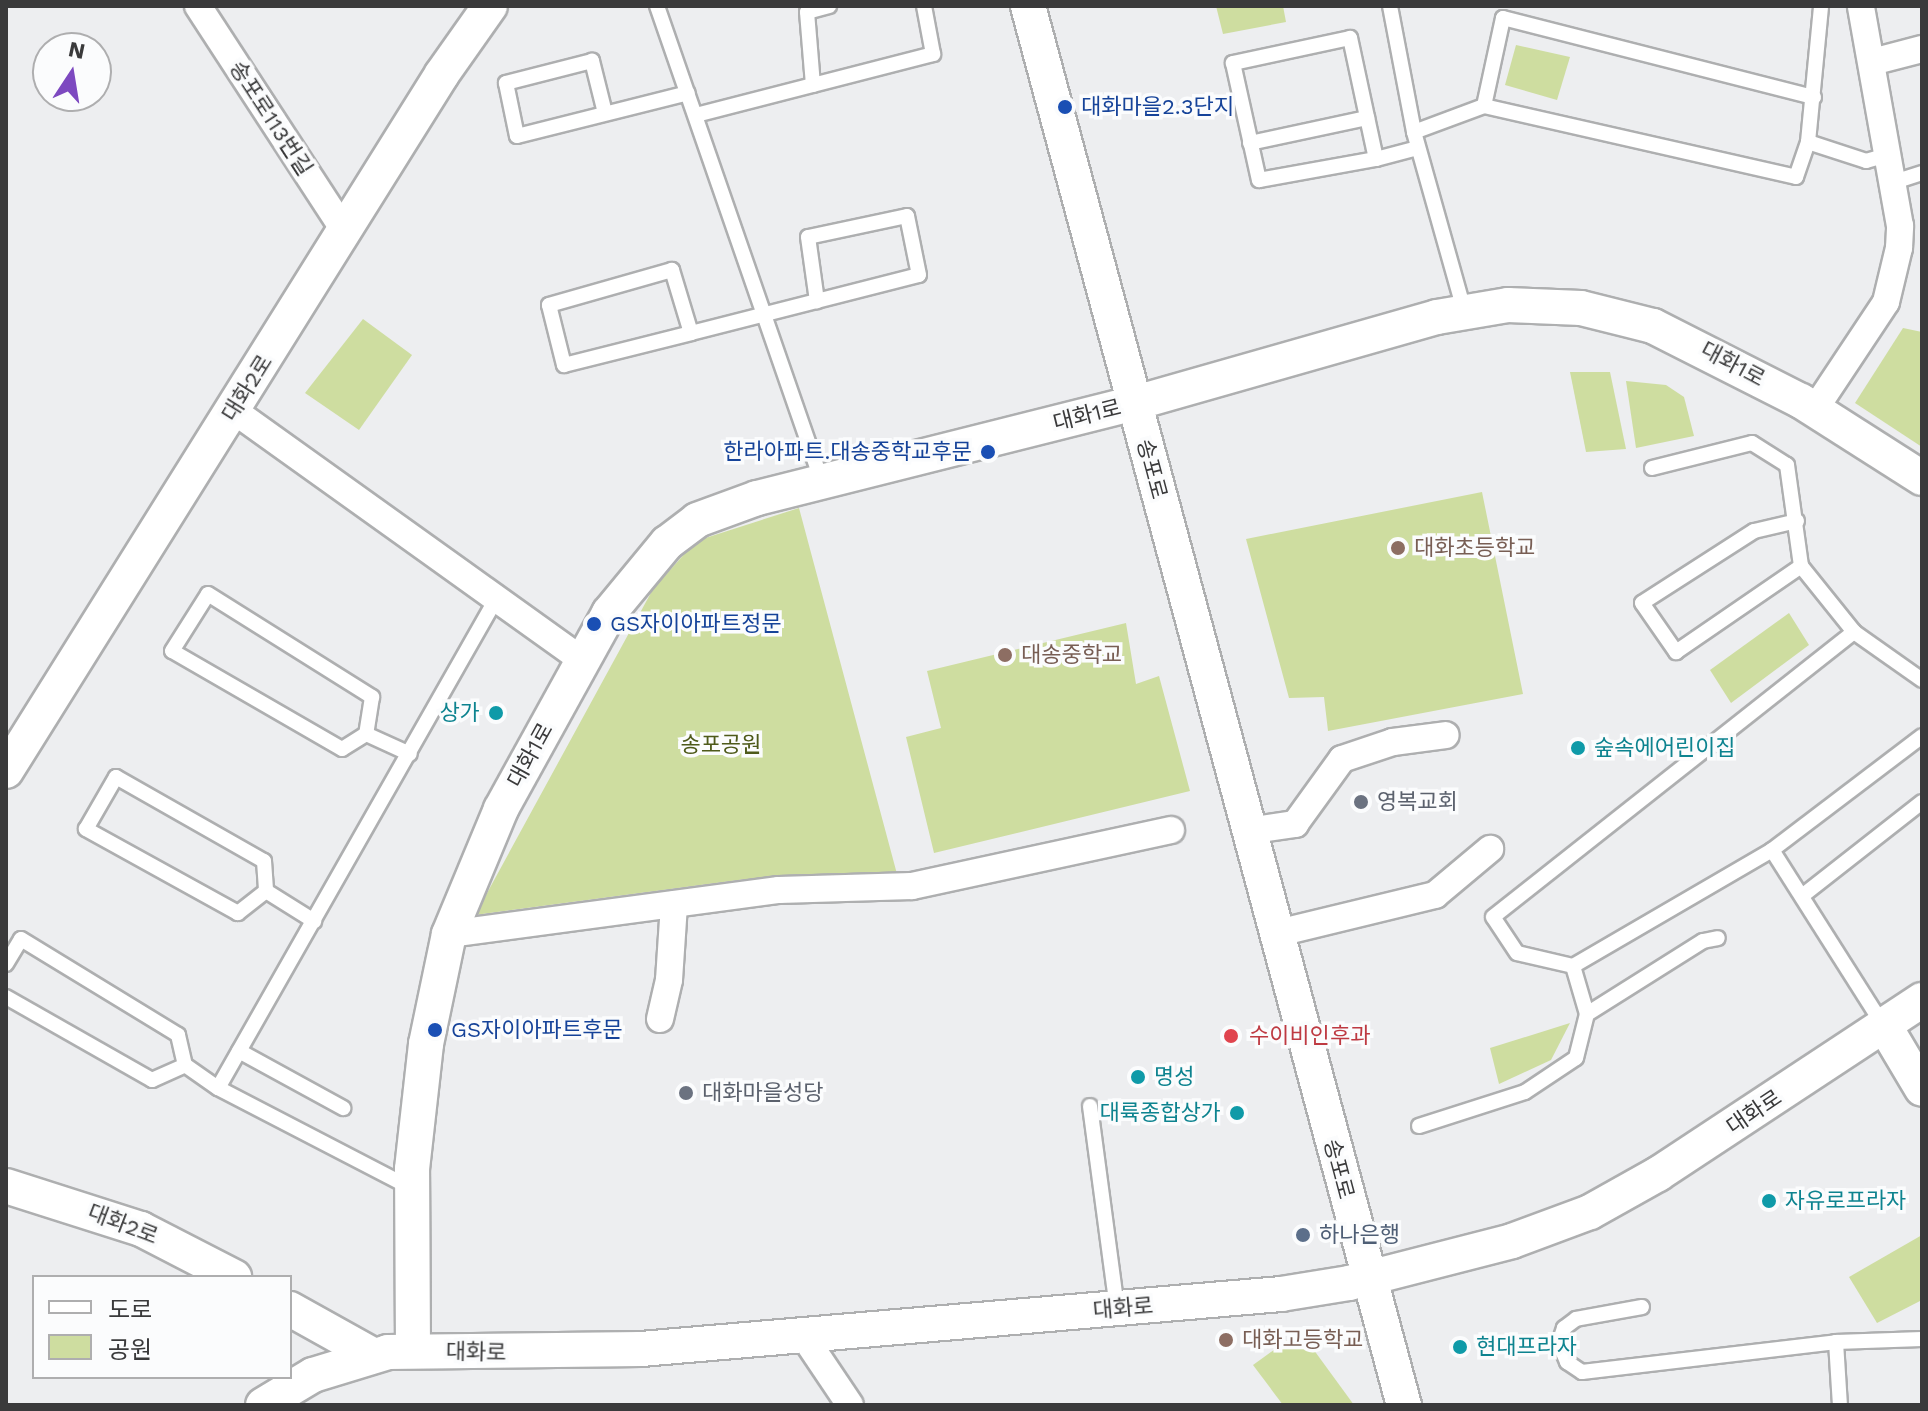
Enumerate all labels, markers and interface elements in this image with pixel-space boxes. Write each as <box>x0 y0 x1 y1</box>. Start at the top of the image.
north arrow <box>32 32 112 112</box>
text: N <box>66 36 87 64</box>
street label: 송포로113번길 <box>224 56 318 180</box>
place label: 대화마을2.3단지 <box>1081 94 1234 120</box>
marker: 대화마을2.3단지 <box>1056 98 1074 116</box>
street label: 대화1로 <box>1696 336 1770 392</box>
street label: 대화2로 <box>216 350 278 426</box>
street label: 대화1로 <box>1050 394 1124 436</box>
street label: 송포로 <box>1131 436 1173 502</box>
place label: 한라아파트.대송중학교후문 <box>723 439 972 465</box>
marker: 한라아파트.대송중학교후문 <box>979 443 997 461</box>
place label: 대화초등학교 <box>1414 535 1535 561</box>
marker: 대화초등학교 <box>1389 539 1407 557</box>
place label: GS자이아파트정문 <box>610 611 782 637</box>
marker: GS자이아파트정문 <box>585 615 603 633</box>
place label: 대송중학교 <box>1021 642 1122 668</box>
marker: 대송중학교 <box>996 646 1014 664</box>
place label: 상가 <box>440 700 480 726</box>
marker: 상가 <box>487 704 505 722</box>
street label: 대화1로 <box>502 718 558 792</box>
park label: 송포공원 <box>681 732 761 758</box>
place label: 숲속에어린이집 <box>1594 735 1736 761</box>
marker: 숲속에어린이집 <box>1569 739 1587 757</box>
place label: 영복교회 <box>1377 789 1458 815</box>
marker: 영복교회 <box>1352 793 1370 811</box>
place label: GS자이아파트후문 <box>451 1017 623 1043</box>
marker: GS자이아파트후문 <box>426 1021 444 1039</box>
place label: 수이비인후과 <box>1249 1023 1370 1049</box>
marker: 수이비인후과 <box>1220 1025 1242 1047</box>
place label: 명성 <box>1154 1064 1194 1090</box>
marker: 명성 <box>1129 1068 1147 1086</box>
place label: 대화마을성당 <box>702 1080 823 1106</box>
marker: 대화마을성당 <box>677 1084 695 1102</box>
street label: 대화로 <box>1721 1084 1787 1140</box>
place label: 대륙종합상가 <box>1100 1100 1221 1126</box>
marker: 대륙종합상가 <box>1228 1104 1246 1122</box>
street label: 송포로 <box>1318 1136 1360 1202</box>
place label: 자유로프라자 <box>1785 1188 1906 1214</box>
marker: 자유로프라자 <box>1760 1192 1778 1210</box>
street label: 대화2로 <box>84 1198 162 1250</box>
place label: 하나은행 <box>1319 1222 1400 1248</box>
marker: 하나은행 <box>1294 1226 1312 1244</box>
legend <box>32 1275 292 1379</box>
street label: 대화로 <box>1092 1292 1154 1324</box>
text: 도로 <box>108 1296 152 1324</box>
place label: 대화고등학교 <box>1242 1327 1363 1353</box>
marker: 대화고등학교 <box>1217 1331 1235 1349</box>
place label: 현대프라자 <box>1476 1334 1577 1360</box>
text: 공원 <box>108 1336 152 1364</box>
street label: 대화로 <box>445 1338 507 1366</box>
marker: 현대프라자 <box>1451 1338 1469 1356</box>

